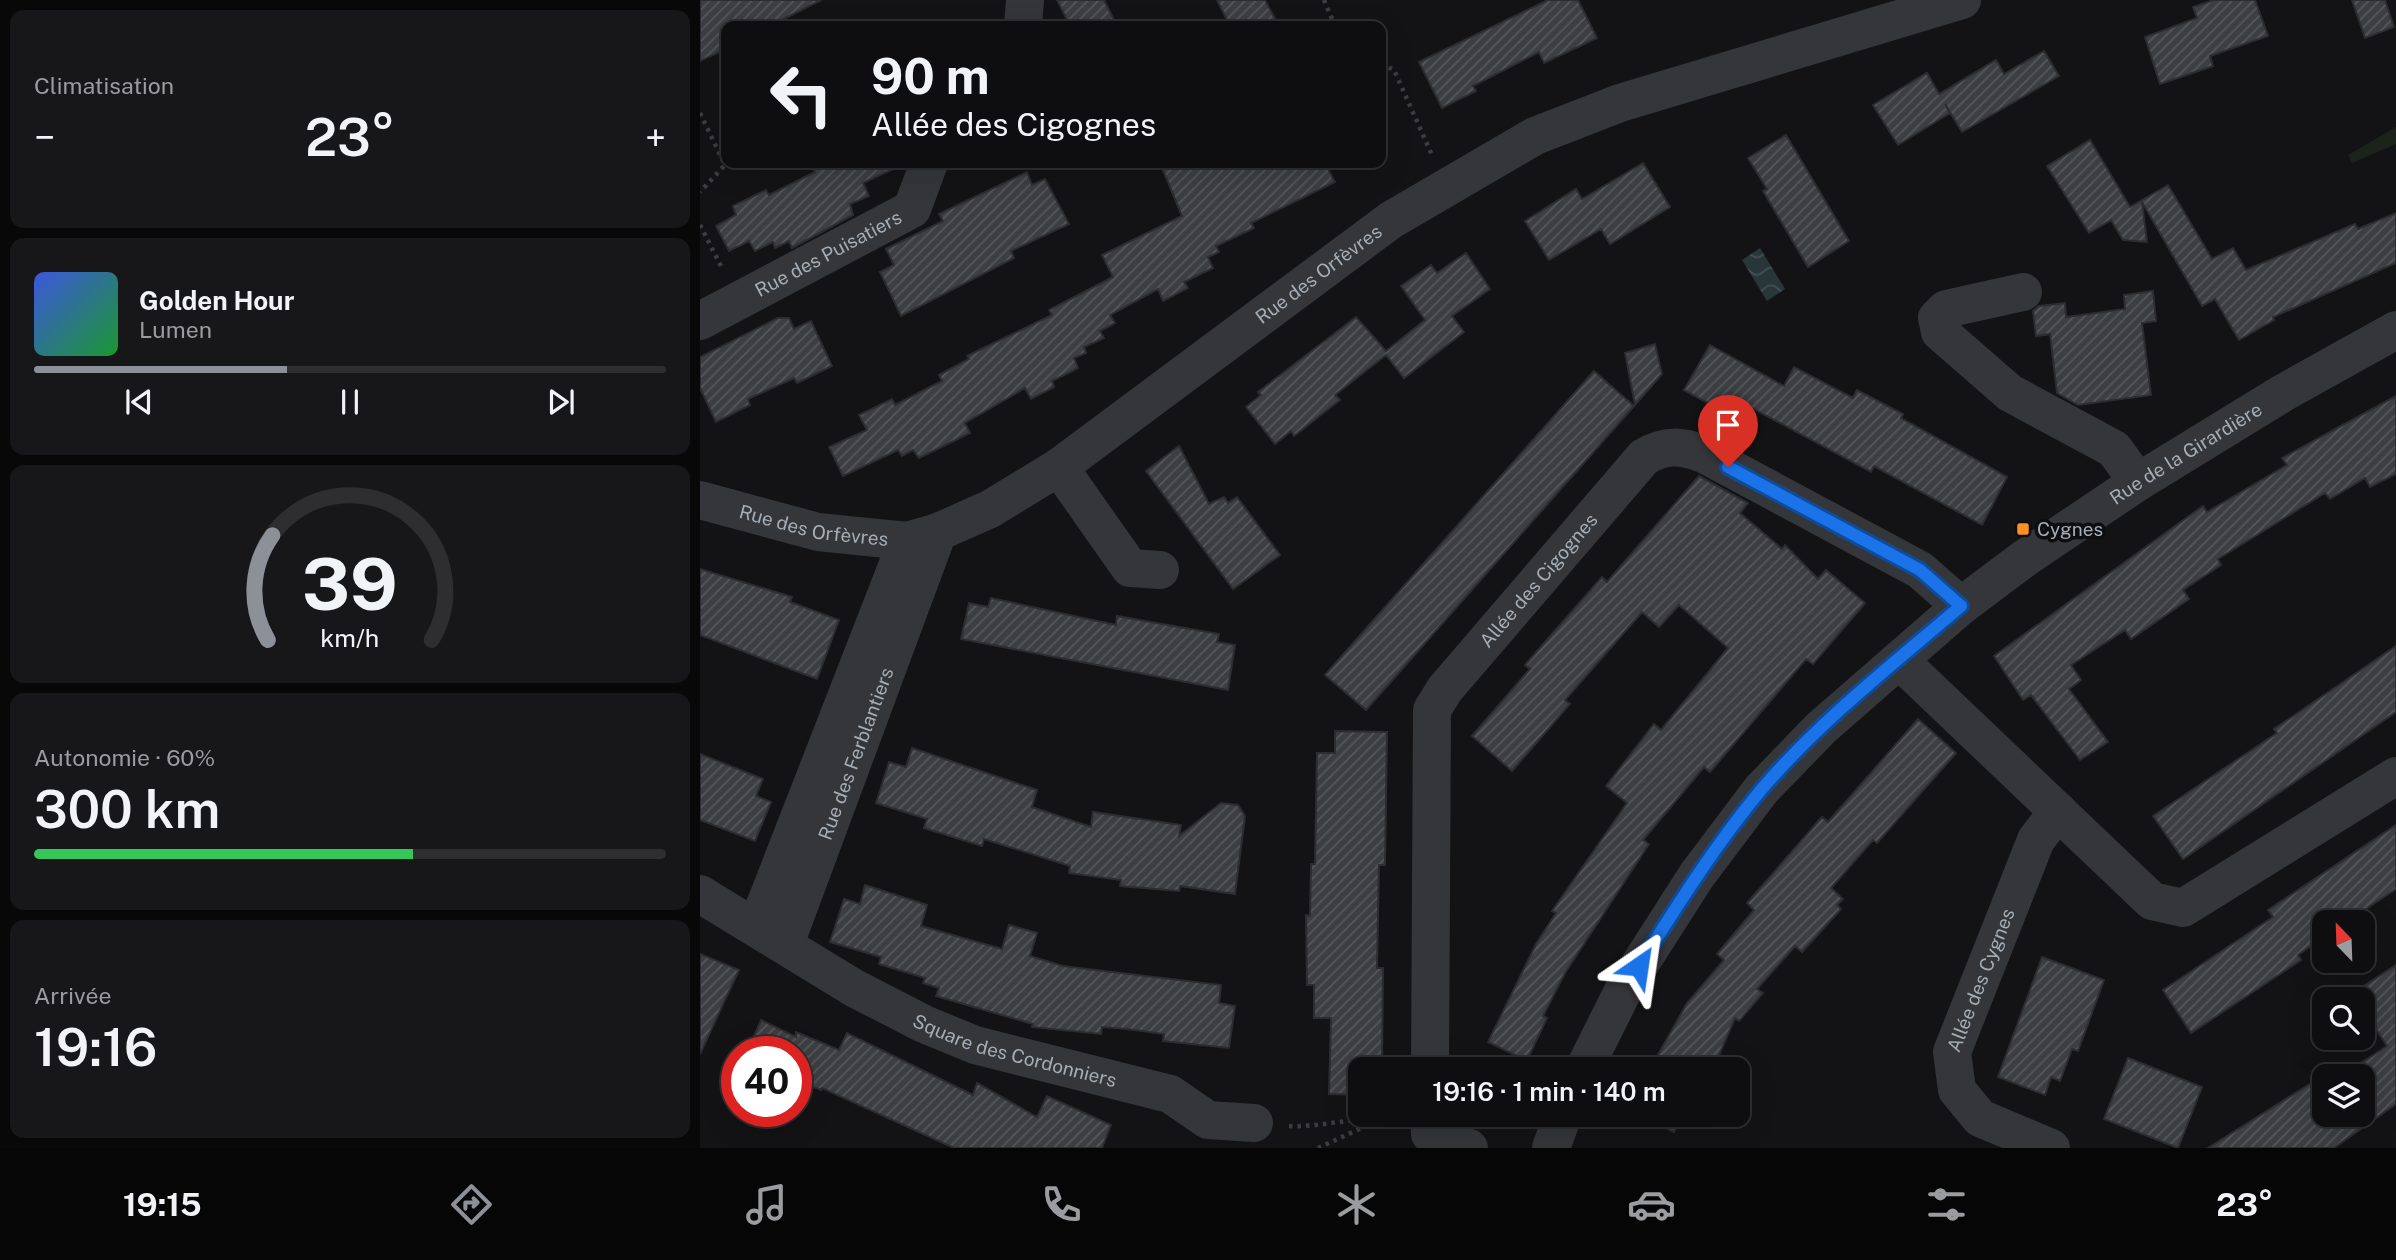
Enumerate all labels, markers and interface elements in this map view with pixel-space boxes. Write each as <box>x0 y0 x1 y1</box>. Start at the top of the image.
text: 90 m <box>871 47 990 105</box>
icon: left <box>756 49 847 140</box>
text: Climatisation <box>34 72 174 99</box>
text: Allée des Cigognes <box>871 106 1156 143</box>
text: 23° <box>305 107 395 168</box>
text: − <box>34 115 55 160</box>
text: + <box>645 115 666 160</box>
street label: Rue des Puisatiers <box>751 206 905 301</box>
street label: Rue des Orfèvres <box>1251 220 1386 328</box>
text: Golden Hour <box>139 285 294 316</box>
text: Lumen <box>139 316 212 343</box>
icon: previous <box>120 383 158 421</box>
icon: pause <box>331 383 369 421</box>
icon: next <box>542 383 580 421</box>
pin <box>1698 395 1758 467</box>
street label: Rue de la Girardière <box>2105 398 2266 509</box>
icon: arrive <box>1709 406 1747 444</box>
street label: Rue des Orfèvres <box>737 500 889 550</box>
street label: Allée des Cigognes <box>1475 509 1602 652</box>
place label: Cygnes <box>2037 518 2103 540</box>
marker: Cygnes <box>2015 521 2031 537</box>
text: 39 <box>302 541 398 626</box>
text: km/h <box>321 623 379 653</box>
street label: Rue des Ferblantiers <box>814 664 898 843</box>
text: Autonomie · 60% <box>34 744 215 771</box>
text: 300 km <box>34 779 220 840</box>
street label: Allée des Cygnes <box>1942 905 2019 1055</box>
north arrow <box>2312 910 2375 973</box>
map controls <box>2312 910 2375 1127</box>
position arrow <box>1602 929 1676 1003</box>
text: Arrivée <box>34 982 111 1009</box>
button: search <box>2312 987 2375 1050</box>
street label: Square des Cordonniers <box>909 1009 1119 1091</box>
text: 19:16 <box>34 1017 157 1078</box>
speed limit sign: 40 <box>721 1036 812 1127</box>
button: layers <box>2312 1064 2375 1127</box>
text: 19:16 · 1 min · 140 m <box>1432 1076 1666 1107</box>
icon: directions <box>447 1180 496 1229</box>
icon: music <box>742 1180 791 1229</box>
icon: phone <box>1037 1180 1086 1229</box>
icon: climate <box>1332 1180 1381 1229</box>
icon: car <box>1627 1180 1676 1229</box>
icon: filters <box>1922 1180 1971 1229</box>
text: 19:15 <box>123 1186 202 1223</box>
text: 23° <box>2216 1186 2273 1223</box>

